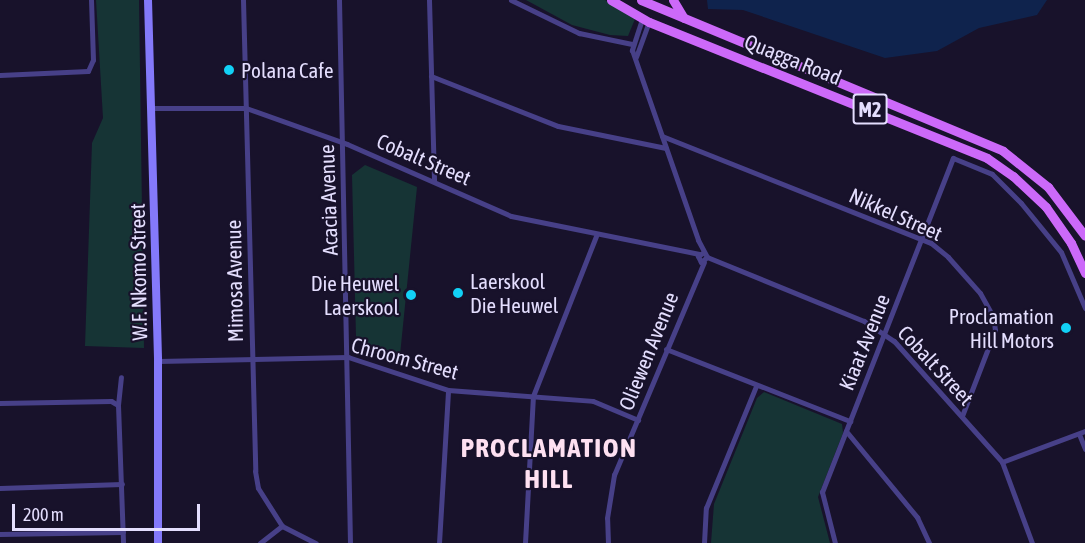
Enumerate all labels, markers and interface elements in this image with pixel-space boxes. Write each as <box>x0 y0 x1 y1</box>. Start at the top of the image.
street label: Quagga Road <box>741 28 845 90</box>
place label: Polana Cafe <box>241 57 334 83</box>
marker: Polana Cafe <box>222 63 236 77</box>
road number: M2 <box>852 92 888 126</box>
street label: Cobalt Street <box>373 128 475 190</box>
street label: Acacia Avenue <box>313 144 343 256</box>
street label: Nikkel Street <box>846 182 946 246</box>
street label: W.F. Nkomo Street <box>124 203 152 341</box>
street label: Mimosa Avenue <box>220 220 248 342</box>
place label: Laerskool Die Heuwel <box>470 268 558 318</box>
place label: Die Heuwel Laerskool <box>311 270 399 320</box>
marker: Laerskool Die Heuwel <box>451 286 465 300</box>
marker: Die Heuwel Laerskool <box>404 288 418 302</box>
street label: Oliewen Avenue <box>613 288 683 414</box>
street label: Kiaat Avenue <box>833 290 895 394</box>
place label: Proclamation Hill Motors <box>949 303 1054 353</box>
street label: Cobalt Street <box>893 320 979 410</box>
marker: Proclamation Hill Motors <box>1059 321 1073 335</box>
street label: Chroom Street <box>349 332 461 384</box>
district label: PROCLAMATION HILL <box>461 431 637 494</box>
scale bar <box>15 492 202 530</box>
text: 200 m <box>23 504 64 525</box>

